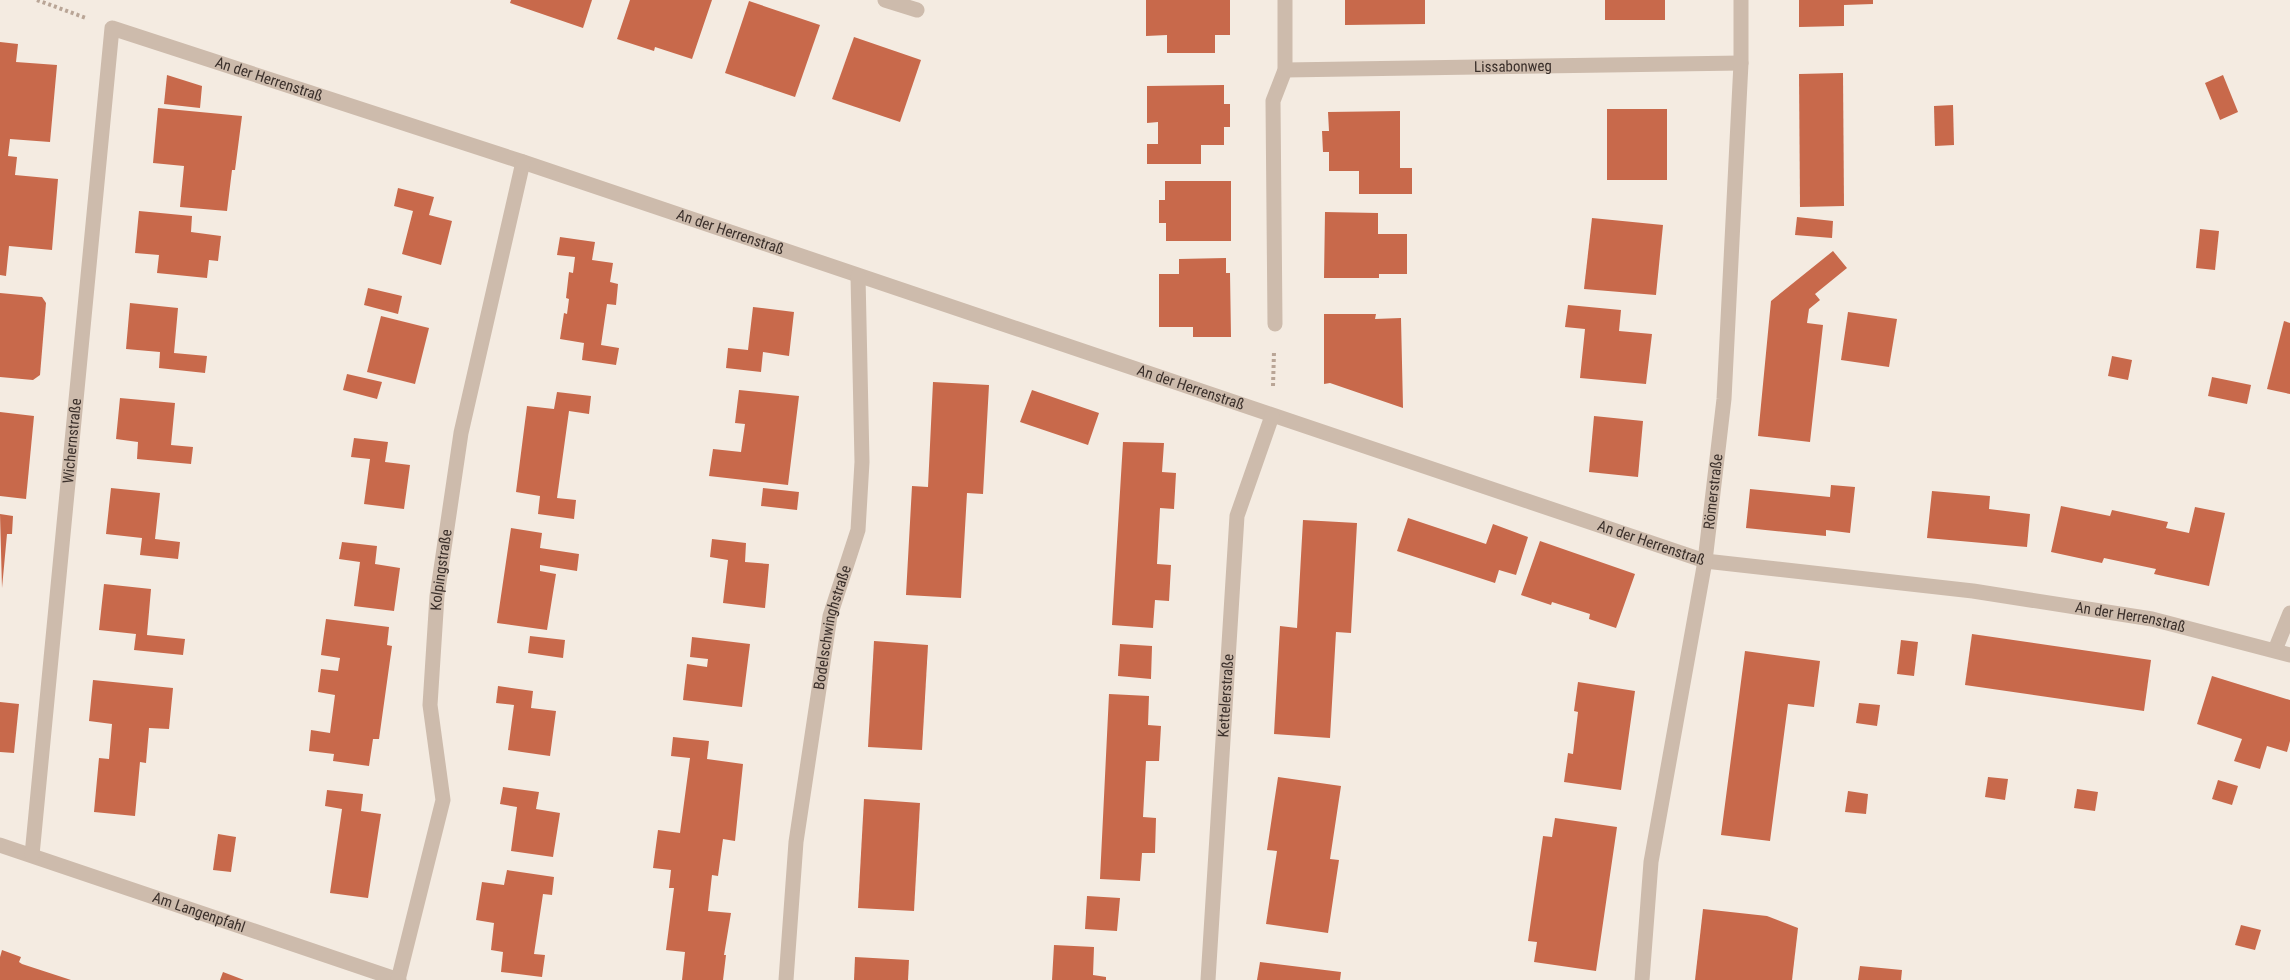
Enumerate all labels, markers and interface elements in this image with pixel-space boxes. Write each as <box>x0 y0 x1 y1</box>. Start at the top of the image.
street label: An der Herrenstraß <box>213 53 325 105</box>
street label: Lissabonweg <box>1474 57 1552 76</box>
street label: An der Herrenstraß <box>674 206 787 259</box>
street label: An der Herrenstraß <box>1135 361 1247 414</box>
street label: Wichernstraße <box>59 397 85 484</box>
street label: Römerstraße <box>1700 453 1727 530</box>
street label: An der Herrenstraß <box>1595 516 1707 569</box>
street label: Kolpingstraße <box>427 528 456 611</box>
street label: Bodelschwinghstraße <box>810 563 855 691</box>
street label: An der Herrenstraß <box>2074 598 2188 636</box>
street label: Kettelerstraße <box>1214 653 1237 738</box>
street label: Am Langenpfahl <box>150 888 248 936</box>

